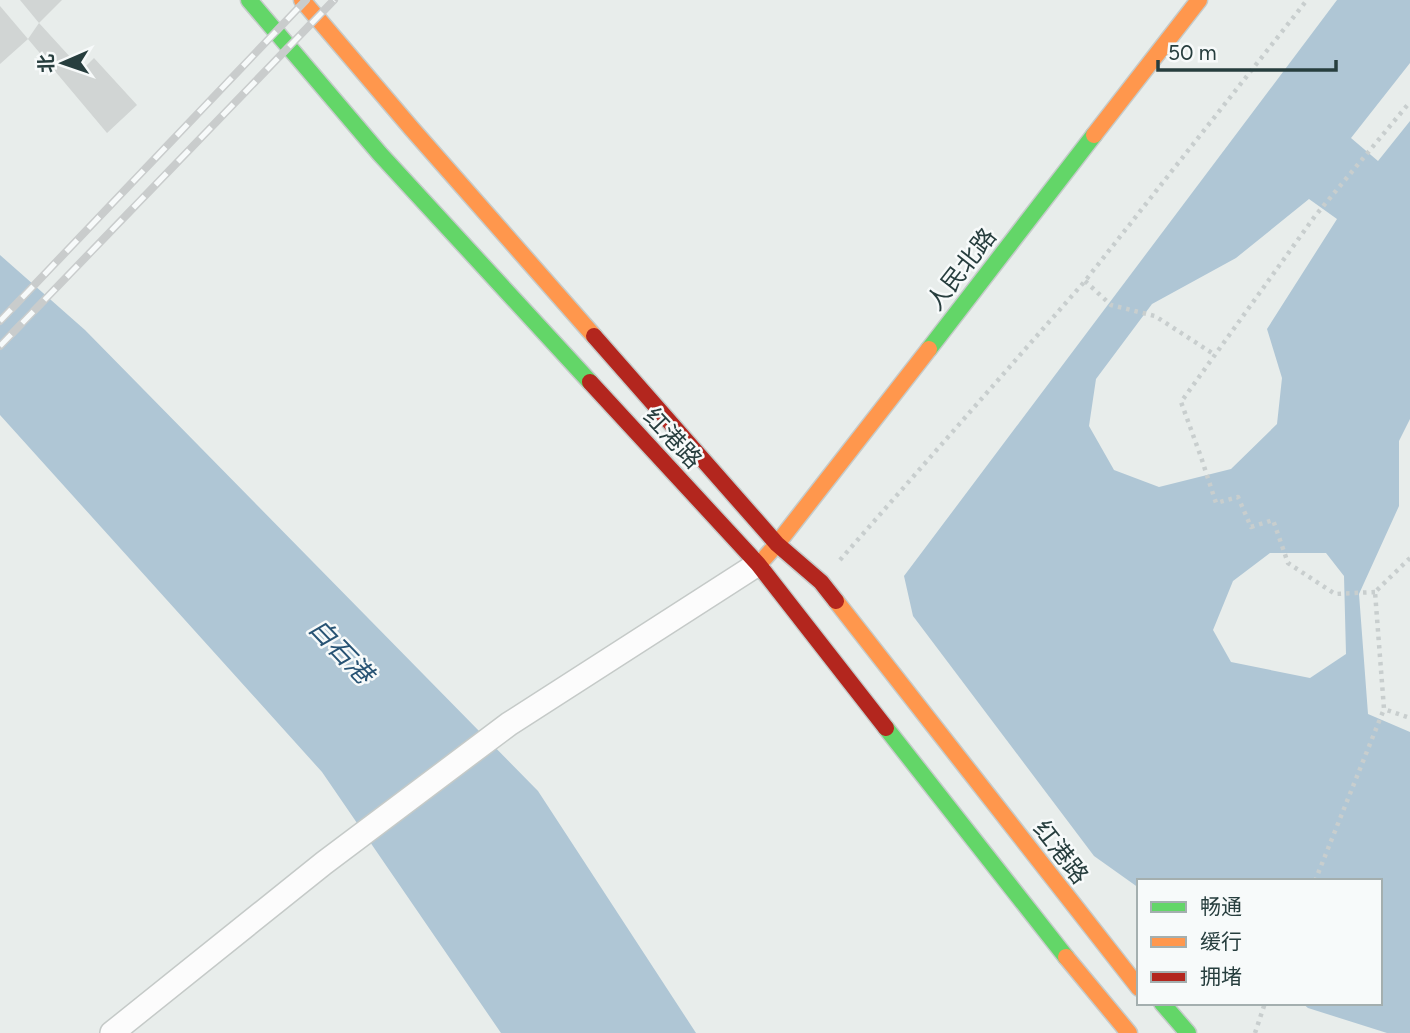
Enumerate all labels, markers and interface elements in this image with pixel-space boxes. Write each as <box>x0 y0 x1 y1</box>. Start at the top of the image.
north arrow <box>28 28 98 98</box>
scale bar <box>1158 28 1336 72</box>
text: 50 m <box>1168 40 1217 65</box>
text: 北 <box>35 54 58 73</box>
street label: 人民北路 <box>920 222 1002 316</box>
street label: 红港路 <box>638 402 708 474</box>
water label: 白石港 <box>302 612 382 693</box>
street label: 红港路 <box>1027 815 1095 889</box>
legend <box>1137 879 1382 1005</box>
text: 畅通 <box>1200 894 1242 919</box>
text: 缓行 <box>1200 929 1242 954</box>
text: 拥堵 <box>1200 964 1242 989</box>

